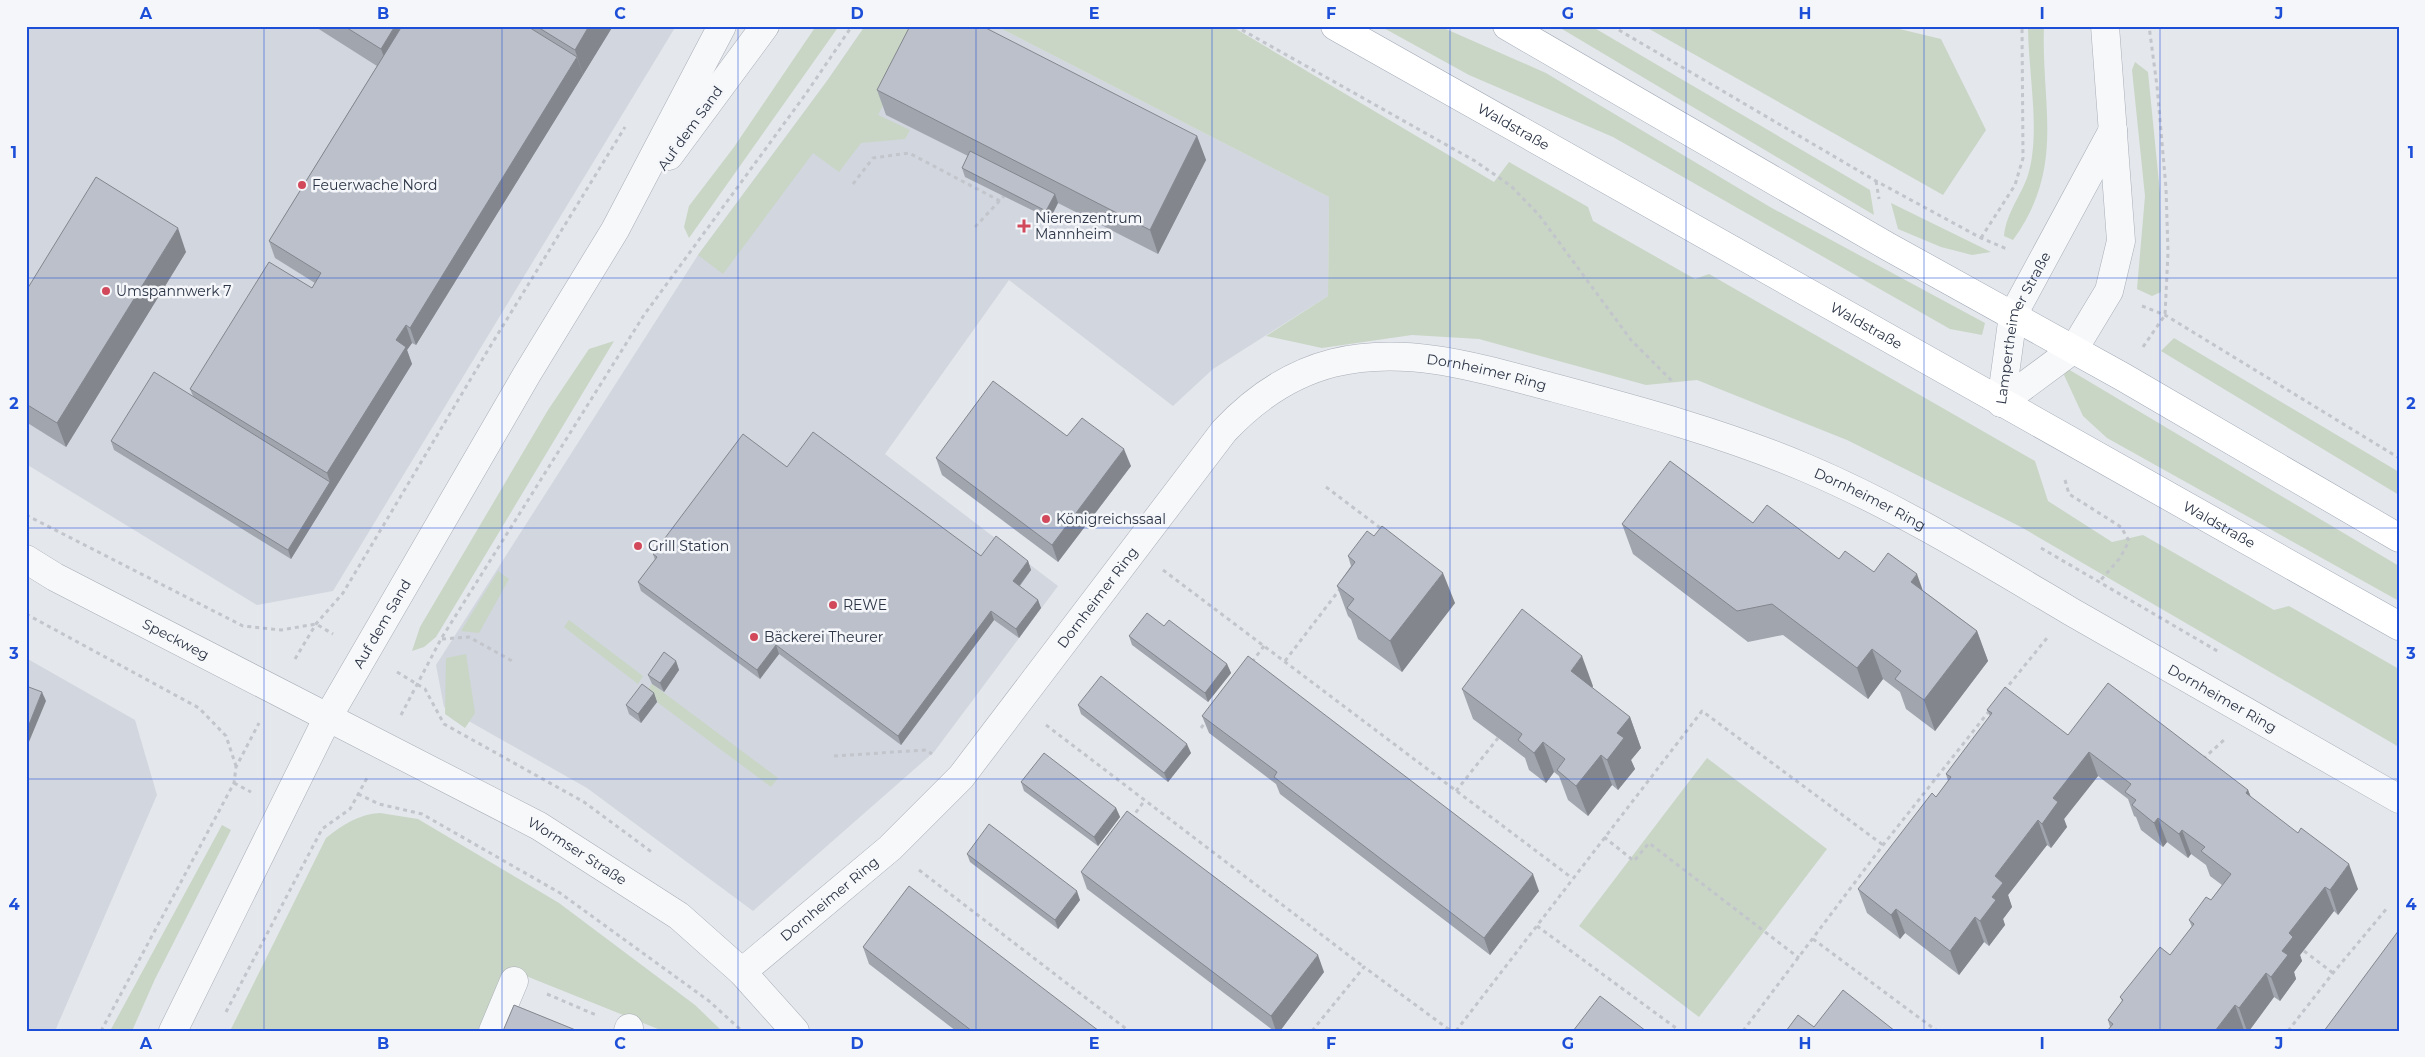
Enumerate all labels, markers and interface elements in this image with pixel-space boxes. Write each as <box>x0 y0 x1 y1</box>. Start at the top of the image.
text: A <box>139 4 153 23</box>
text: B <box>377 4 389 23</box>
text: C <box>614 4 626 23</box>
text: D <box>850 4 864 23</box>
text: E <box>1089 4 1099 23</box>
text: F <box>1326 4 1336 23</box>
text: G <box>1562 4 1574 23</box>
text: H <box>1799 4 1811 23</box>
text: I <box>2039 4 2045 23</box>
text: J <box>2274 4 2283 23</box>
street label: Auf dem Sand <box>653 82 727 174</box>
street label: Waldstraße <box>1474 99 1553 154</box>
text: 1 <box>11 143 17 162</box>
text: 1 <box>2408 143 2414 162</box>
place label: Feuerwache Nord <box>312 176 438 194</box>
marker: Feuerwache Nord <box>296 179 308 191</box>
place label: Nierenzentrum Mannheim <box>1035 209 1142 243</box>
marker: Nierenzentrum Mannheim <box>1017 219 1031 233</box>
street label: Lampertheimer Straße <box>1992 249 2054 406</box>
place label: Umspannwerk 7 <box>116 282 232 300</box>
marker: Umspannwerk 7 <box>100 285 112 297</box>
street label: Waldstraße <box>1827 298 1906 353</box>
street label: Dornheimer Ring <box>1426 350 1549 394</box>
text: 2 <box>9 394 19 413</box>
text: 2 <box>2406 394 2416 413</box>
street label: Dornheimer Ring <box>1811 464 1929 534</box>
street label: Waldstraße <box>2180 497 2258 552</box>
place label: Königreichssaal <box>1056 510 1166 528</box>
marker: Königreichssaal <box>1040 513 1052 525</box>
place label: Grill Station <box>648 537 729 555</box>
marker: Grill Station <box>632 540 644 552</box>
street label: Dornheimer Ring <box>1053 543 1142 652</box>
street label: Auf dem Sand <box>349 576 415 672</box>
place label: REWE <box>843 596 887 614</box>
marker: REWE <box>827 599 839 611</box>
street label: Speckweg <box>139 615 212 664</box>
place label: Bäckerei Theurer <box>764 628 884 646</box>
marker: Bäckerei Theurer <box>748 631 760 643</box>
text: 3 <box>8 644 19 663</box>
text: 3 <box>2405 644 2416 663</box>
street label: Dornheimer Ring <box>2165 660 2280 736</box>
street label: Wormser Straße <box>525 813 630 889</box>
street label: Dornheimer Ring <box>777 853 882 945</box>
text: 4 <box>8 895 20 914</box>
text: 4 <box>2405 895 2417 914</box>
text: A <box>139 1034 153 1053</box>
text: B <box>377 1034 389 1053</box>
text: C <box>614 1034 626 1053</box>
text: D <box>850 1034 864 1053</box>
text: E <box>1089 1034 1099 1053</box>
text: F <box>1326 1034 1336 1053</box>
text: G <box>1562 1034 1574 1053</box>
text: H <box>1799 1034 1811 1053</box>
text: I <box>2039 1034 2045 1053</box>
text: J <box>2274 1034 2283 1053</box>

